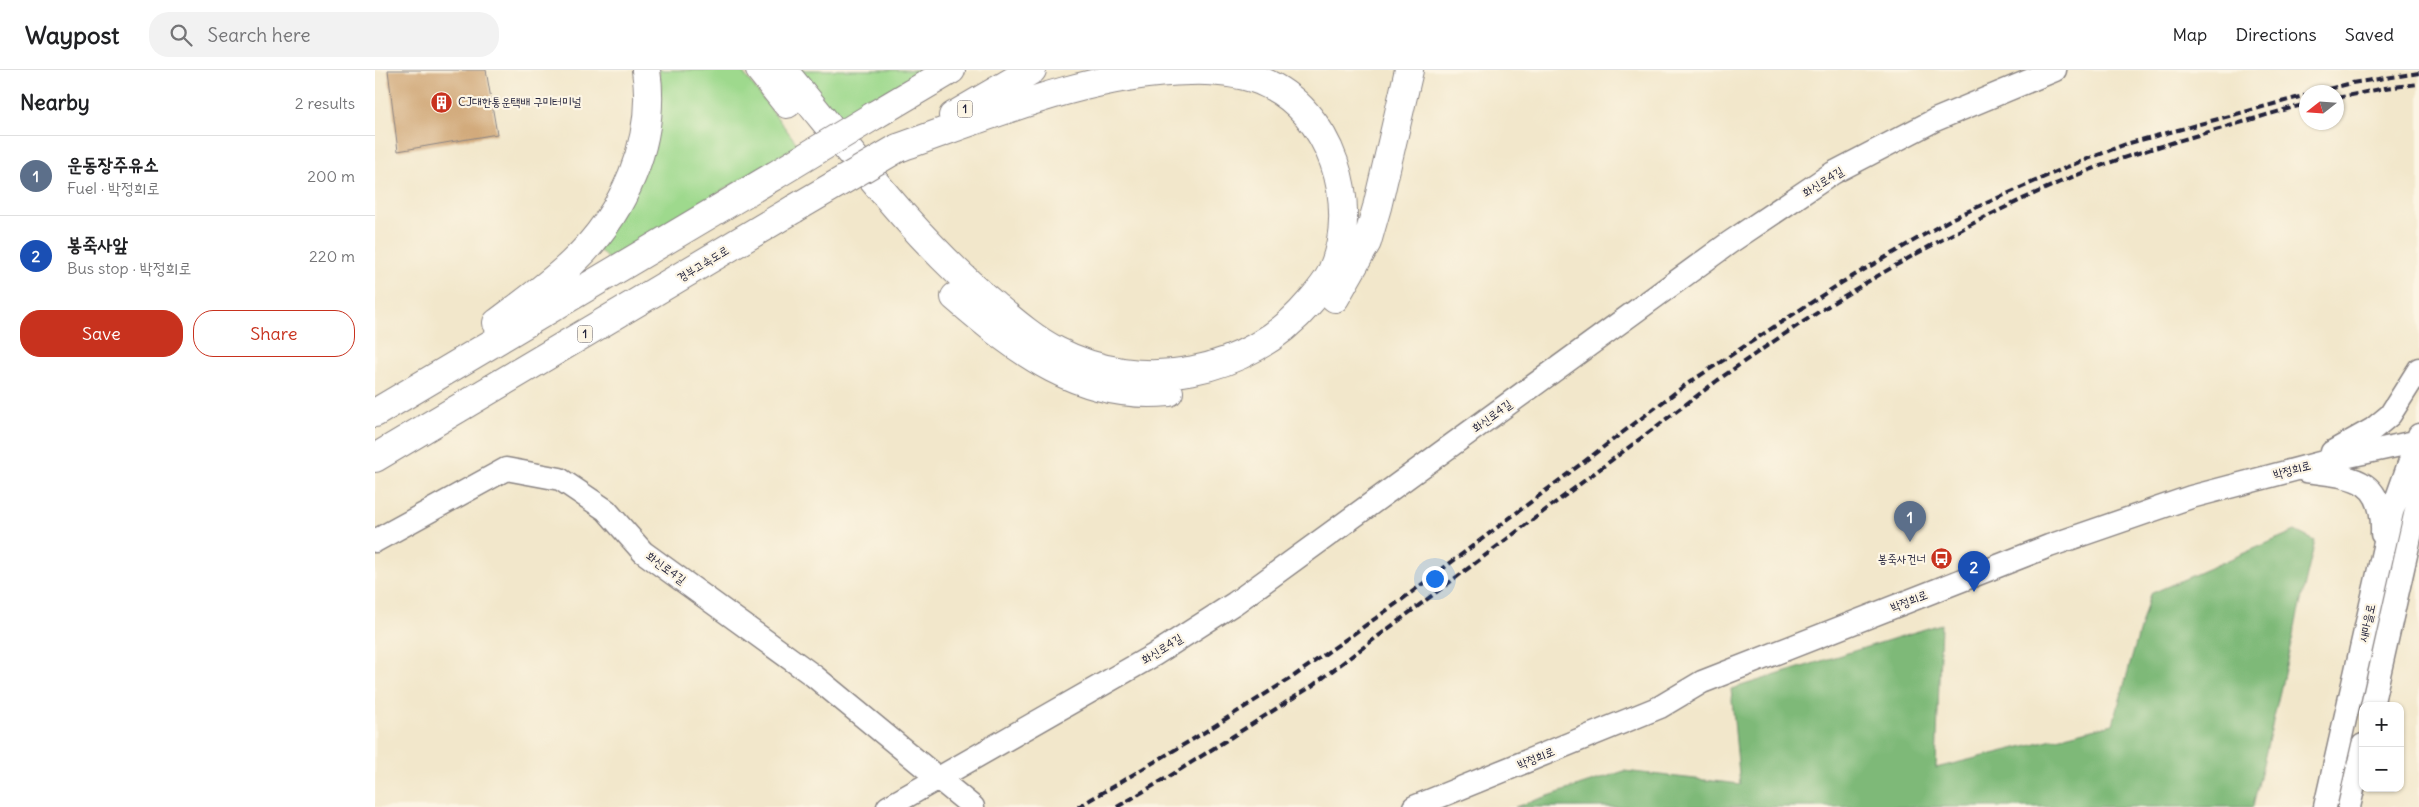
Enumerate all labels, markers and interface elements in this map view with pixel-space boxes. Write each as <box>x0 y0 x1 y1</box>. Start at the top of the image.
search box <box>149 12 499 57</box>
text: Waypost <box>25 20 119 50</box>
icon: search <box>167 21 195 49</box>
text: Search here <box>207 23 310 47</box>
text: Map <box>2172 23 2207 46</box>
text: Directions <box>2235 23 2317 46</box>
text: Saved <box>2345 23 2394 46</box>
north arrow <box>2299 85 2344 130</box>
text: Nearby <box>20 89 90 116</box>
building icon: CJ대한통운택배 구미터미널 <box>430 90 454 114</box>
text: 2 results <box>295 93 355 113</box>
place label: CJ대한통운택배 구미터미널 <box>458 94 582 109</box>
road number: 1 <box>957 100 973 118</box>
text: 운동장주유소 <box>67 152 159 176</box>
street label: 화신로4길 <box>1799 163 1846 200</box>
text: 1 <box>33 166 39 186</box>
text: 200 m <box>307 166 355 186</box>
text: Fuel · 박정희로 <box>67 178 160 198</box>
text: 봉죽사앞 <box>67 232 128 256</box>
street label: 경부고속도로 <box>674 242 731 285</box>
text: 2 <box>32 246 40 266</box>
text: 220 m <box>309 246 355 266</box>
text: Bus stop · 박정희로 <box>67 258 191 278</box>
button: Save <box>20 310 183 357</box>
button: Share <box>193 310 355 357</box>
road number: 1 <box>577 325 593 342</box>
street label: 화신로4길 <box>1469 396 1515 435</box>
street label: 박정희로 <box>2271 457 2312 482</box>
pin: 1 <box>1894 501 1926 542</box>
bus stop icon: 봉죽사건너 <box>1930 547 1954 571</box>
street label: 화신로4길 <box>643 548 689 587</box>
place label: 봉죽사건너 <box>1878 551 1926 566</box>
pin: 2 <box>1958 551 1990 592</box>
your location <box>1422 566 1448 592</box>
street label: 박정희로 <box>1888 587 1930 614</box>
street label: 새마을로 <box>2355 602 2378 643</box>
street label: 화신로4길 <box>1138 630 1185 667</box>
map controls <box>2359 702 2404 792</box>
button: + <box>2359 702 2404 747</box>
street label: 박정희로 <box>1515 743 1557 772</box>
button: − <box>2359 747 2404 792</box>

